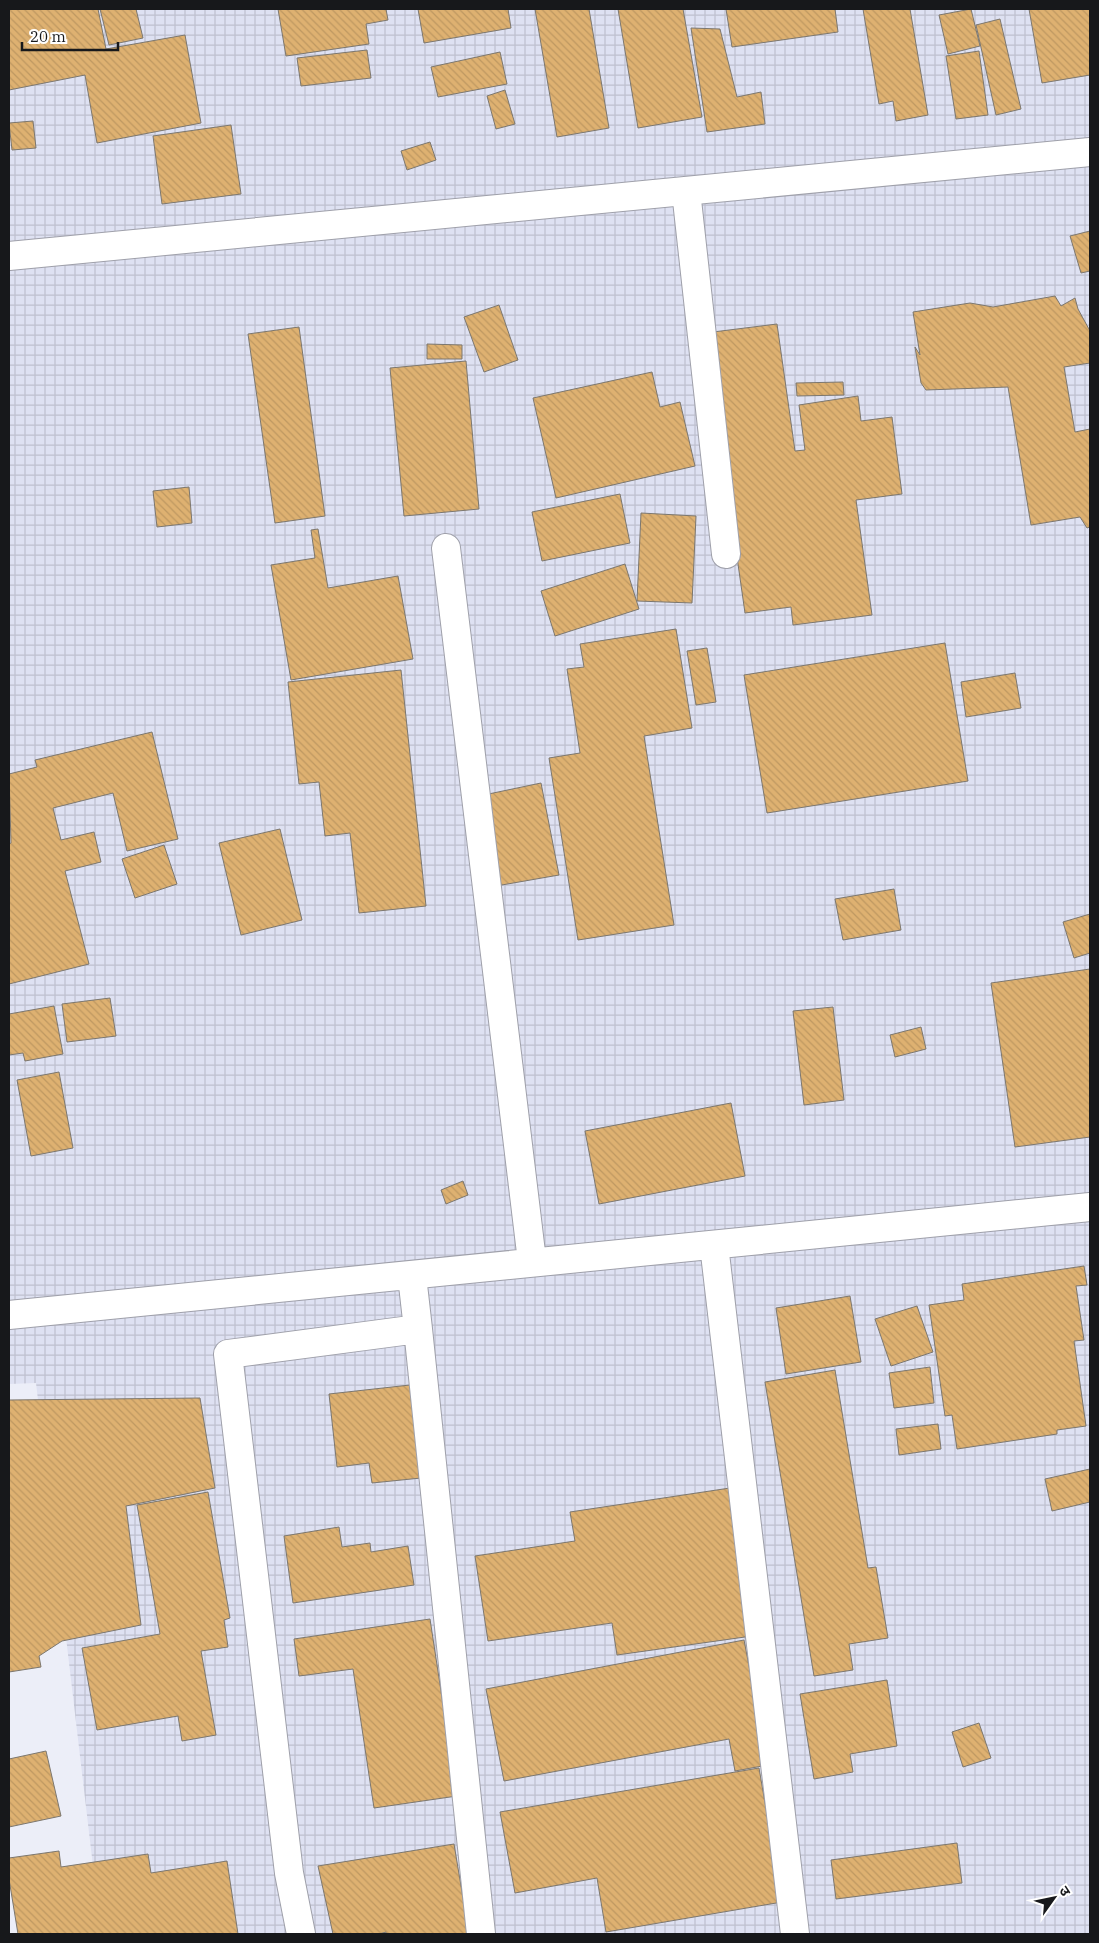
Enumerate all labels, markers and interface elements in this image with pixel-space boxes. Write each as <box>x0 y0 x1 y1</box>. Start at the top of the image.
scale bar <box>22 20 119 52</box>
text: 20 m <box>30 27 66 46</box>
north arrow <box>1029 1873 1079 1923</box>
text: उ <box>1055 1883 1075 1900</box>

